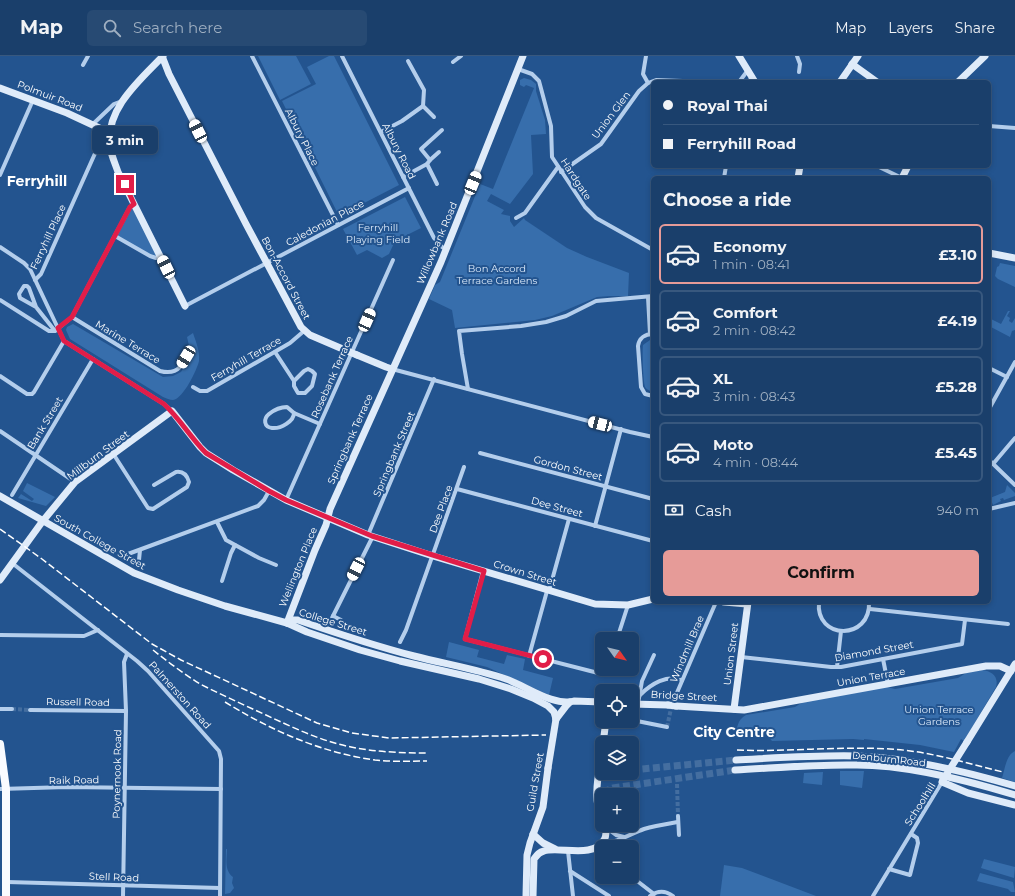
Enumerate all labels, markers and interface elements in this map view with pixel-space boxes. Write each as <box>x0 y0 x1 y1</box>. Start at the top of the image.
search box <box>87 10 367 46</box>
text: Map <box>20 16 63 39</box>
icon: search <box>101 17 123 39</box>
text: Search here <box>133 18 222 37</box>
text: Map <box>835 19 866 37</box>
text: Layers <box>888 19 933 37</box>
text: Share <box>955 19 995 37</box>
street label: Polmuir Road <box>16 78 84 114</box>
street label: Union Glen <box>589 89 633 141</box>
text: Royal Thai <box>687 96 768 115</box>
street label: Albury Place <box>282 106 322 168</box>
car <box>187 118 209 144</box>
street label: Albury Road <box>379 121 419 181</box>
callout: 3 min <box>92 126 158 154</box>
text: 3 min <box>106 132 144 148</box>
text: Ferryhill Road <box>687 134 796 153</box>
street label: Hardgate <box>558 156 594 202</box>
car <box>463 170 483 196</box>
district label: Ferryhill <box>7 172 67 190</box>
route end <box>116 175 134 193</box>
text: Choose a ride <box>663 189 791 211</box>
street label: Caledonian Place <box>284 197 366 249</box>
street label: Willowbank Road <box>414 200 460 286</box>
street label: Ferryhill Place <box>27 202 69 272</box>
park label: Ferryhill Playing Field <box>346 221 410 246</box>
street label: Bon-Accord Street <box>259 234 313 322</box>
icon: car <box>665 236 701 272</box>
text: Economy <box>713 237 786 256</box>
text: £3.10 <box>939 245 977 264</box>
car <box>155 254 177 280</box>
text: 1 min · 08:41 <box>713 256 790 272</box>
park label: Bon Accord Terrace Gardens <box>457 262 538 287</box>
icon: car <box>665 302 701 338</box>
text: Comfort <box>713 303 778 322</box>
car <box>357 307 377 333</box>
text: £4.19 <box>938 311 977 330</box>
street label: Marine Terrace <box>93 317 163 367</box>
text: 2 min · 08:42 <box>713 322 796 338</box>
street label: Ferryhill Terrace <box>208 334 284 384</box>
street label: Rosebank Terrace <box>308 334 356 420</box>
car <box>175 344 197 370</box>
icon: car <box>665 368 701 404</box>
text: XL <box>713 369 732 388</box>
text: £5.28 <box>935 377 977 396</box>
text: 3 min · 08:43 <box>713 388 795 404</box>
street label: Springbank Terrace <box>324 392 376 486</box>
street label: Bank Street <box>24 394 66 452</box>
street label: Springbank Street <box>370 409 418 499</box>
car <box>587 415 613 433</box>
street label: Millburn Street <box>64 427 132 483</box>
icon: car <box>665 434 701 470</box>
text: Moto <box>713 435 753 454</box>
text: £5.45 <box>935 443 977 462</box>
street label: Gordon Street <box>532 453 604 483</box>
text: 4 min · 08:44 <box>713 454 798 470</box>
street label: Dee Place <box>426 483 456 535</box>
street label: Dee Street <box>530 494 584 520</box>
icon: cash <box>663 499 685 521</box>
text: Cash <box>695 501 732 520</box>
text: 940 m <box>937 502 979 518</box>
street label: South College Street <box>52 511 148 573</box>
street label: Wellington Place <box>276 525 320 609</box>
button: Confirm <box>663 550 979 596</box>
car <box>345 556 367 582</box>
street label: Crown Street <box>492 557 558 589</box>
street label: College Street <box>297 606 369 638</box>
street label: Windmill Brae <box>667 614 707 684</box>
street label: Union Street <box>721 622 741 686</box>
north arrow <box>595 632 639 676</box>
map controls <box>595 632 639 884</box>
street label: Diamond Street <box>833 638 915 664</box>
route start <box>534 650 552 668</box>
street label: Palmerston Road <box>146 658 214 732</box>
street label: Union Terrace <box>836 665 906 689</box>
button: locate <box>595 684 639 728</box>
street label: Bridge Street <box>650 688 718 704</box>
street label: Russell Road <box>46 695 110 709</box>
park label: Union Terrace Gardens <box>904 703 974 728</box>
district label: City Centre <box>693 723 775 741</box>
street label: Poynernook Road <box>110 729 124 819</box>
button: layers <box>595 736 639 780</box>
street label: Denburn Road <box>852 749 926 769</box>
street label: Guild Street <box>523 752 547 812</box>
street label: Raik Road <box>49 773 99 787</box>
street label: Schoolhill <box>902 780 938 828</box>
button: + <box>595 788 639 832</box>
button: − <box>595 840 639 884</box>
street label: Stell Road <box>89 870 139 884</box>

